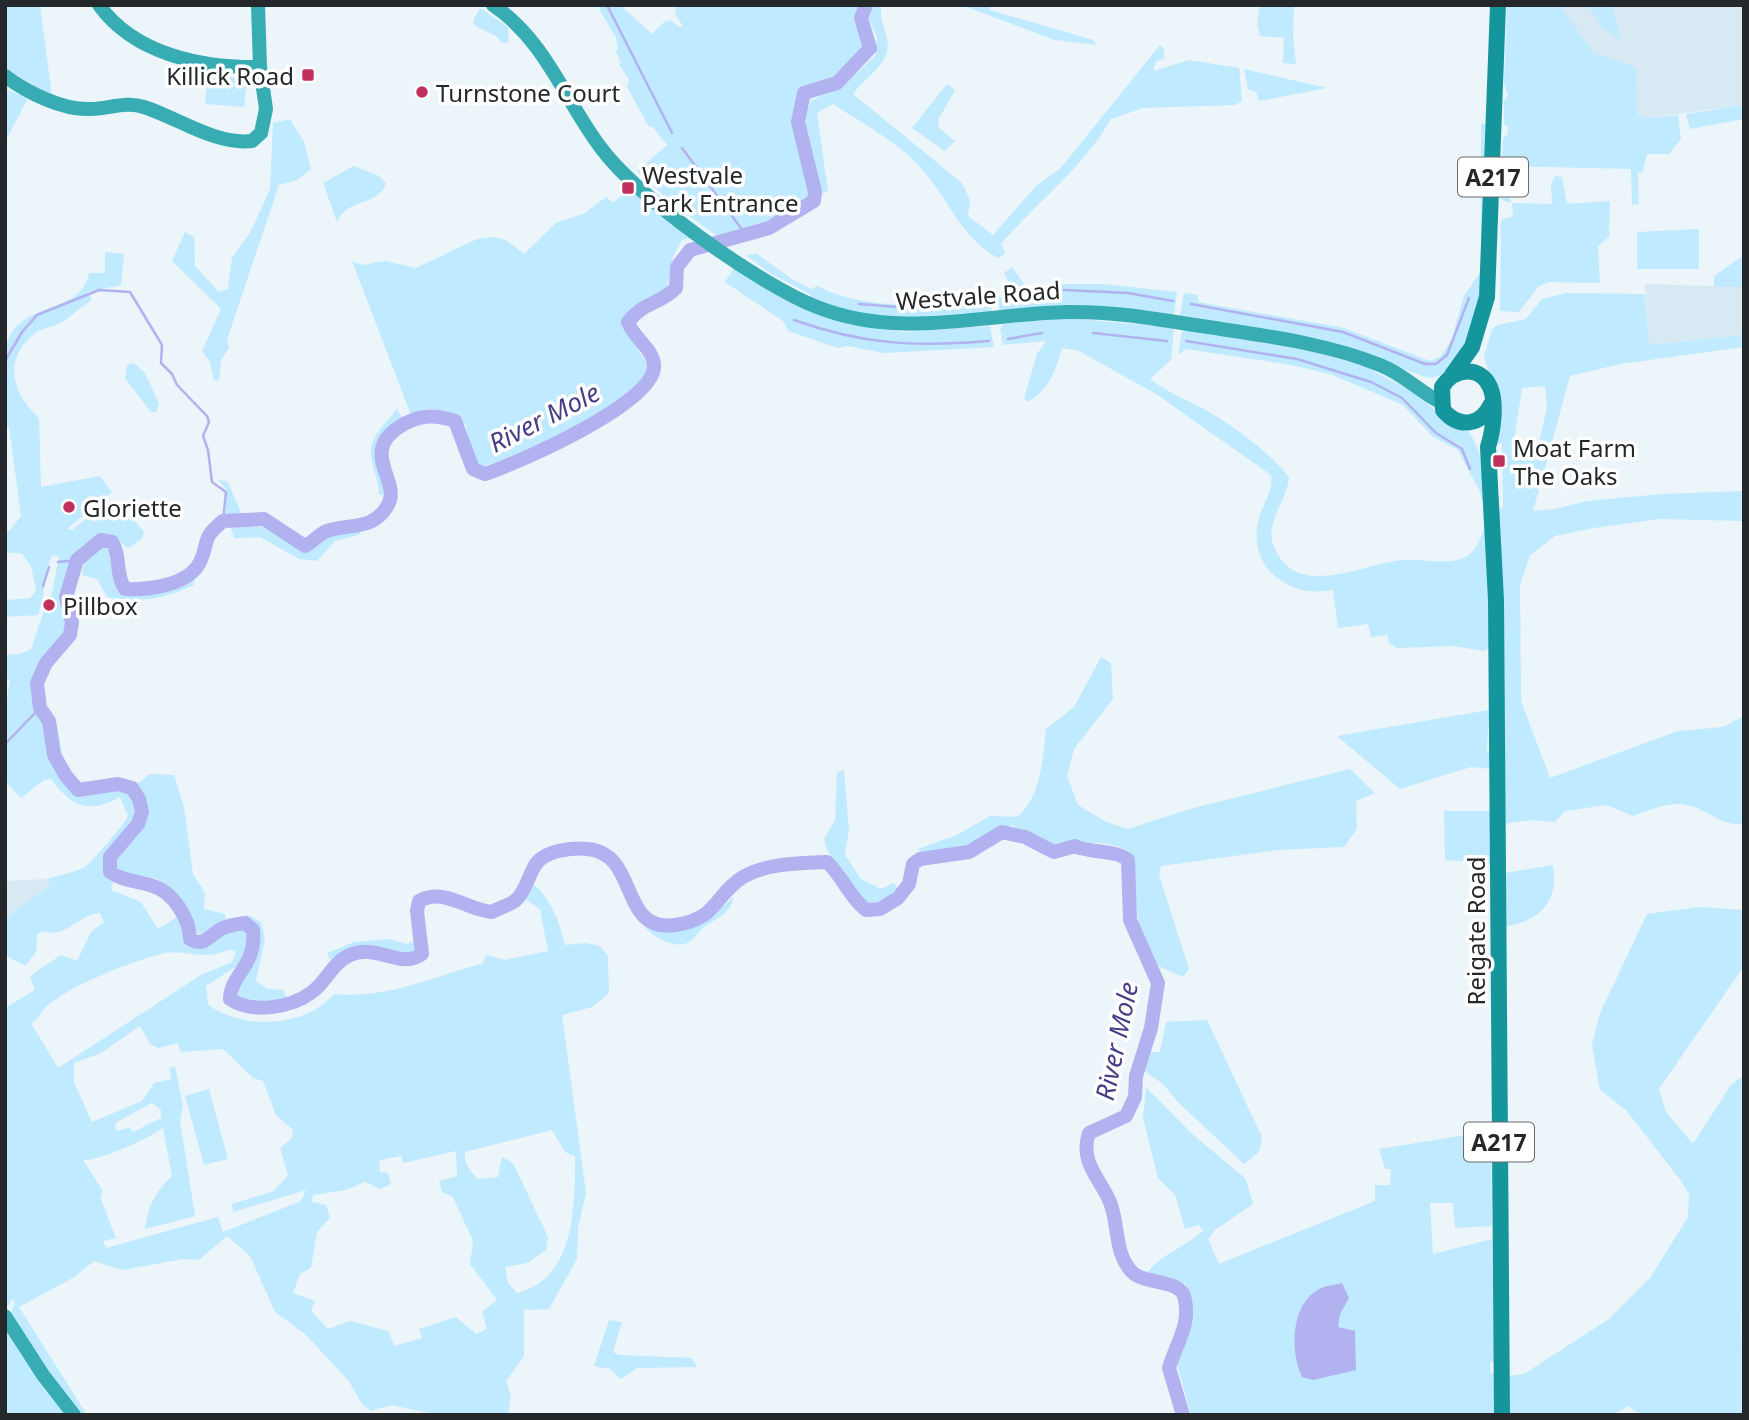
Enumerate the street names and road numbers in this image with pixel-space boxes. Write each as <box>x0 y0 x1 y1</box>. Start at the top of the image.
road number: A217 <box>1458 158 1528 196</box>
street label: Westvale Road <box>895 273 1061 317</box>
street label: Reigate Road <box>1459 857 1492 1006</box>
road number: A217 <box>1464 1122 1534 1162</box>

